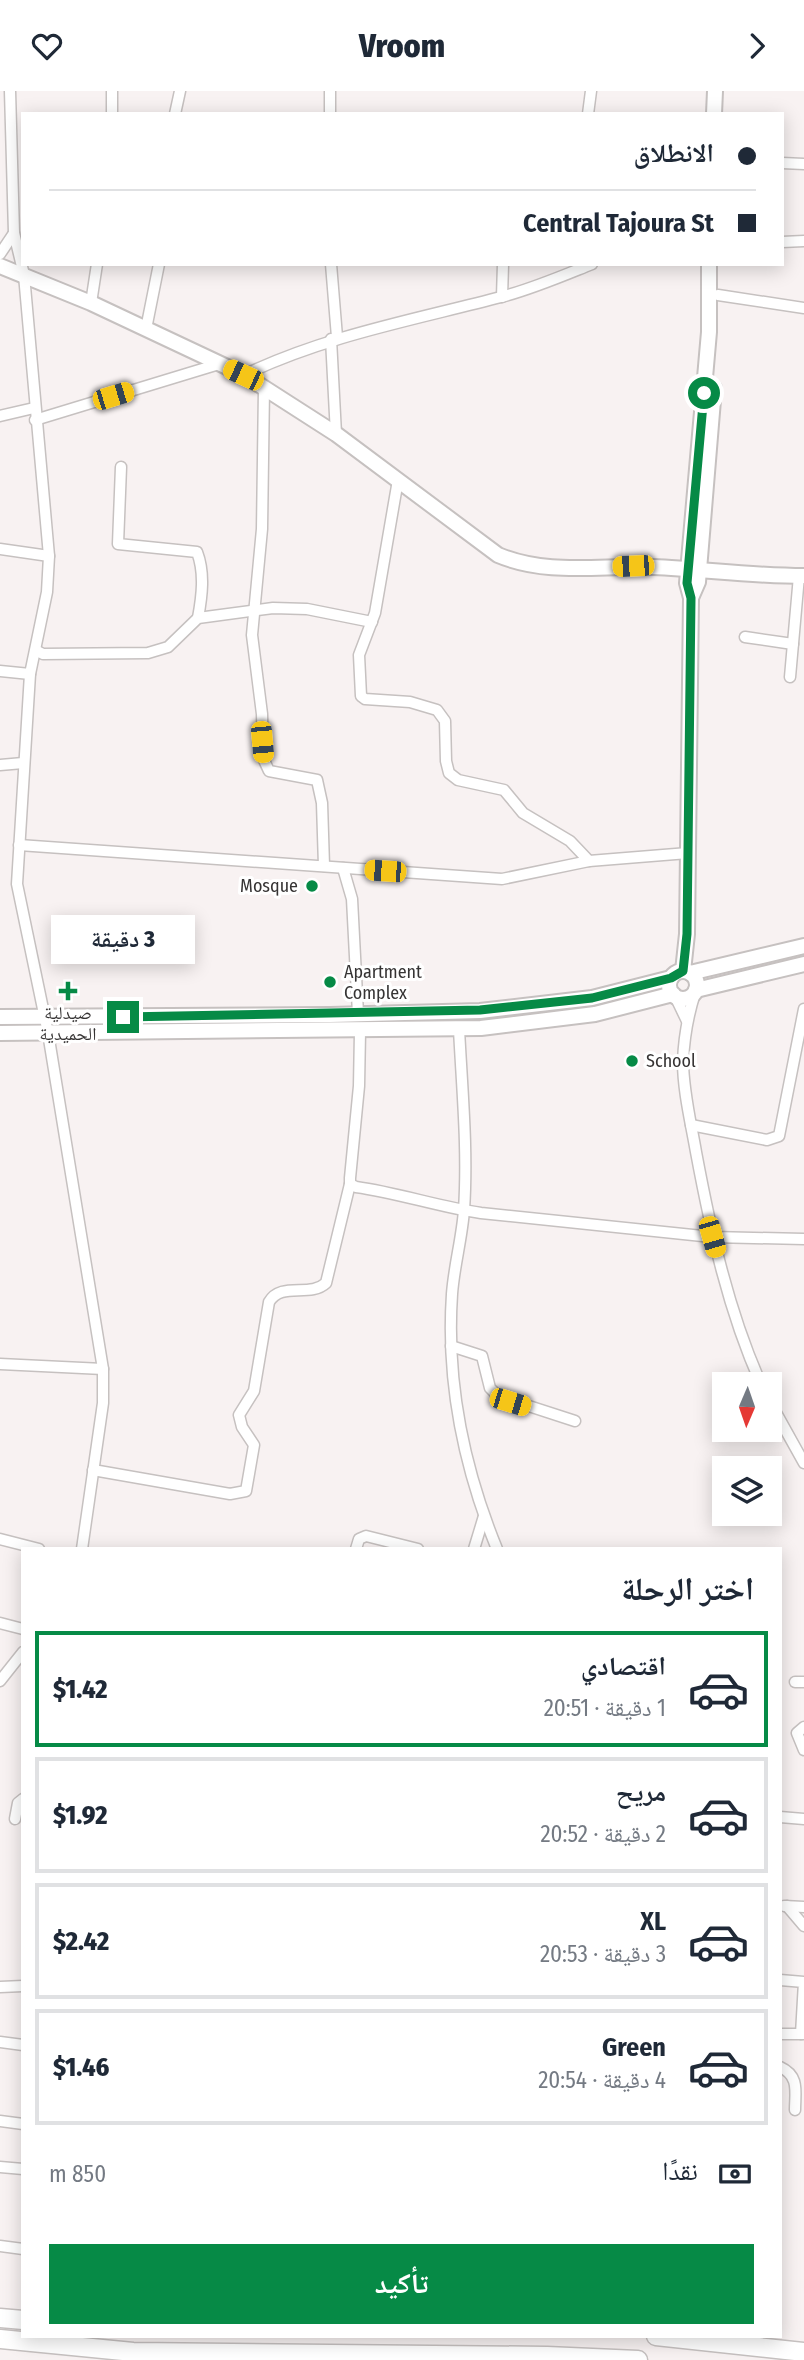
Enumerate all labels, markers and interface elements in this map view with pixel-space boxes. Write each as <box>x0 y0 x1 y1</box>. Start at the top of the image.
icon: heart <box>28 27 66 65</box>
text: Vroom <box>359 27 445 65</box>
icon: forward <box>738 27 776 65</box>
text: الانطلاق <box>634 138 714 169</box>
text: Central Tajoura St <box>523 208 714 239</box>
car <box>220 357 267 393</box>
route start <box>688 377 720 409</box>
car <box>90 380 137 412</box>
car <box>612 555 655 577</box>
car <box>250 720 275 764</box>
car <box>364 859 407 883</box>
place label: Mosque <box>240 875 298 897</box>
marker: Mosque <box>304 878 320 894</box>
callout: 3 دقيقة <box>51 915 195 965</box>
text: 3 دقيقة <box>91 925 155 953</box>
place label: Apartment Complex <box>344 961 422 1004</box>
marker: Apartment Complex <box>322 974 338 990</box>
marker: صيدلية الحميدية <box>60 983 76 999</box>
route end <box>107 1001 139 1033</box>
place label: صيدلية الحميدية <box>40 1002 96 1045</box>
place label: School <box>646 1050 696 1072</box>
marker: School <box>624 1053 640 1069</box>
car <box>697 1214 728 1260</box>
north arrow <box>712 1372 782 1442</box>
map controls <box>712 1372 782 1526</box>
car <box>487 1386 534 1418</box>
button: layers <box>712 1456 782 1526</box>
text: اختر الرحلة <box>621 1570 754 1608</box>
text: اقتصادي <box>581 1651 666 1682</box>
icon: car <box>687 1658 750 1721</box>
text: $1.42 <box>53 1674 108 1705</box>
text: 1 دقيقة · 20:51 <box>544 1694 666 1722</box>
text: مريح <box>616 1777 666 1808</box>
icon: car <box>687 1784 750 1847</box>
text: $1.92 <box>53 1800 107 1831</box>
text: 2 دقيقة · 20:52 <box>540 1820 666 1848</box>
text: XL <box>640 1906 666 1937</box>
icon: car <box>687 1910 750 1973</box>
text: $2.42 <box>53 1926 109 1957</box>
text: 3 دقيقة · 20:53 <box>540 1940 666 1968</box>
text: Green <box>602 2032 666 2063</box>
icon: car <box>687 2036 750 2099</box>
text: $1.46 <box>53 2052 109 2083</box>
text: 4 دقيقة · 20:54 <box>538 2066 666 2094</box>
icon: cash <box>716 2155 754 2193</box>
text: نقدًا <box>662 2156 698 2187</box>
text: 850 m <box>49 2160 106 2188</box>
button: تأكيد <box>49 2244 754 2324</box>

